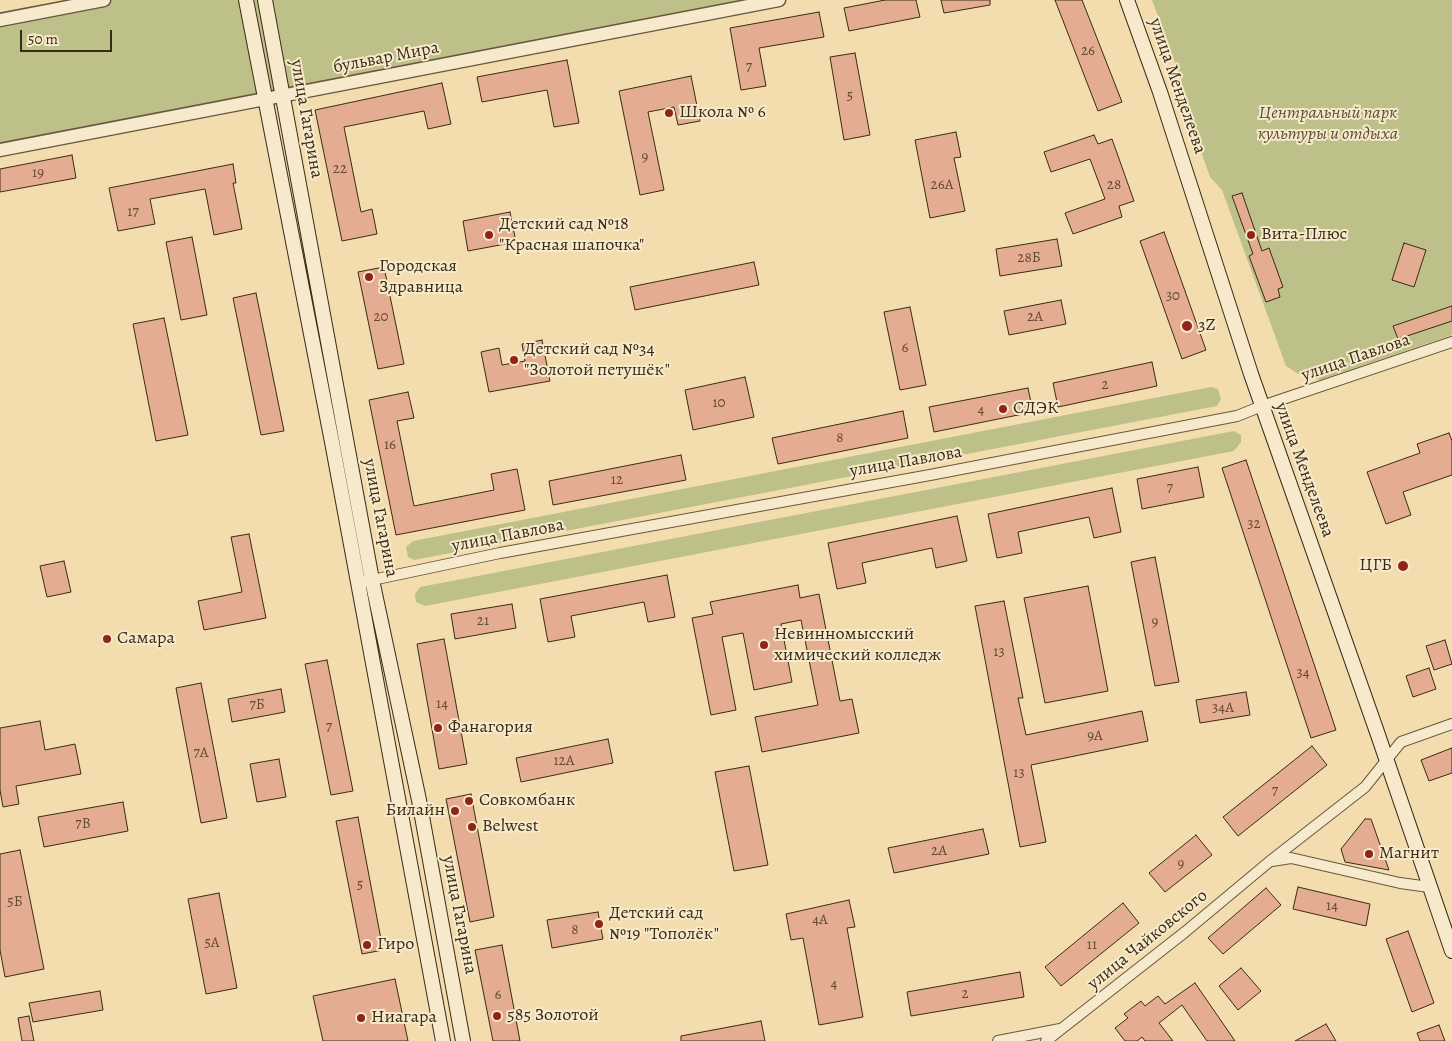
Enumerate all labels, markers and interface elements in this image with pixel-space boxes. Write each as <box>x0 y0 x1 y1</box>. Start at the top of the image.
street label: улица Менделеева <box>1144 15 1210 157</box>
scale bar <box>22 20 115 52</box>
text: 50 m <box>28 29 58 49</box>
street label: бульвар Мира <box>331 37 441 79</box>
house number: 26 <box>1081 42 1095 60</box>
street label: улица Гагарина <box>285 58 327 180</box>
house number: 7 <box>746 58 752 76</box>
house number: 5 <box>847 87 853 105</box>
place label: Школа № 6 <box>679 102 766 124</box>
park label: Центральный парк культуры и отдыха <box>1258 103 1398 146</box>
marker: Школа № 6 <box>663 107 675 119</box>
house number: 9 <box>642 148 648 166</box>
house number: 22 <box>333 160 347 178</box>
house number: 19 <box>32 164 44 182</box>
house number: 26А <box>931 176 953 194</box>
house number: 28 <box>1107 176 1121 194</box>
house number: 17 <box>127 203 139 221</box>
place label: Детский сад №18 "Красная шапочка" <box>499 214 644 256</box>
place label: Вита-Плюс <box>1261 224 1347 246</box>
marker: Детский сад №18 "Красная шапочка" <box>483 229 495 241</box>
marker: Вита-Плюс <box>1245 229 1257 241</box>
house number: 28Б <box>1017 249 1041 267</box>
place label: Городская Здравница <box>379 256 463 298</box>
marker: Городская Здравница <box>363 271 375 283</box>
house number: 30 <box>1166 287 1180 305</box>
house number: 20 <box>373 308 389 326</box>
house number: 2А <box>1027 308 1043 326</box>
place label: 3Z <box>1198 315 1216 337</box>
marker: 3Z <box>1180 319 1194 333</box>
street label: улица Павлова <box>1299 329 1413 387</box>
place label: Детский сад №34 "Золотой петушёк" <box>524 339 670 382</box>
house number: 6 <box>902 339 908 357</box>
marker: Детский сад №34 "Золотой петушёк" <box>508 354 520 366</box>
house number: 2 <box>1101 376 1109 394</box>
house number: 10 <box>712 394 726 412</box>
place label: СДЭК <box>1013 398 1058 420</box>
street label: улица Менделеева <box>1270 399 1338 541</box>
house number: 4 <box>978 401 984 419</box>
marker: СДЭК <box>997 403 1009 415</box>
house number: 8 <box>836 429 844 447</box>
house number: 16 <box>384 436 396 454</box>
street label: улица Павлова <box>848 441 964 483</box>
street label: улица Гагарина <box>358 457 402 579</box>
house number: 12 <box>611 471 623 489</box>
house number: 7 <box>1167 479 1173 497</box>
street label: улица Павлова <box>450 515 566 557</box>
house number: 32 <box>1247 515 1261 533</box>
place label: ЦГБ <box>1360 555 1392 577</box>
marker: ЦГБ <box>1396 559 1410 573</box>
house number: 21 <box>477 612 489 630</box>
house number: 9 <box>1152 613 1158 631</box>
place label: Невинномысский химический колледж <box>774 624 941 666</box>
place label: Самара <box>117 628 175 650</box>
marker: Самара <box>101 633 113 645</box>
marker: Невинномысский химический колледж <box>758 639 770 651</box>
house number: 13 <box>993 643 1005 661</box>
house number: 34 <box>1296 664 1310 682</box>
house number: 14 <box>436 695 448 713</box>
house number: 7Б <box>249 696 265 714</box>
house number: 34А <box>1212 699 1234 717</box>
place label: Фанагория <box>448 717 533 739</box>
house number: 7 <box>326 718 332 736</box>
marker: Фанагория <box>432 722 444 734</box>
house number: 9А <box>1087 727 1103 745</box>
house number: 7А <box>193 744 209 762</box>
house number: 12А <box>553 752 575 770</box>
house number: 13 <box>1013 764 1025 782</box>
house number: 7 <box>1272 782 1278 800</box>
place label: Совкомбанк <box>479 790 575 812</box>
marker: Совкомбанк <box>463 795 475 807</box>
place label: Билайн <box>385 800 445 822</box>
marker: Билайн <box>449 805 461 817</box>
house number: 7В <box>75 815 91 833</box>
place label: Belwest <box>482 816 539 838</box>
marker: Belwest <box>466 821 478 833</box>
house number: 2А <box>931 842 947 860</box>
place label: Магнит <box>1379 843 1439 865</box>
marker: Магнит <box>1363 848 1375 860</box>
street label: улица Гагарина <box>437 854 481 976</box>
house number: 9 <box>1178 855 1184 873</box>
house number: 5 <box>357 876 363 894</box>
street label: улица Чайковского <box>1084 885 1212 995</box>
house number: 5Б <box>7 893 23 911</box>
house number: 14 <box>1326 897 1338 915</box>
place label: Детский сад №19 "Тополёк" <box>609 903 719 946</box>
house number: 4А <box>812 911 828 929</box>
marker: Детский сад №19 "Тополёк" <box>593 918 605 930</box>
house number: 8 <box>571 921 579 939</box>
house number: 5А <box>204 934 220 952</box>
place label: Гиро <box>377 934 414 956</box>
house number: 11 <box>1087 936 1097 954</box>
marker: Гиро <box>361 939 373 951</box>
house number: 4 <box>831 975 837 993</box>
house number: 2 <box>961 985 969 1003</box>
house number: 6 <box>495 986 501 1004</box>
place label: 585 Золотой <box>507 1005 599 1027</box>
place label: Ниагара <box>371 1007 437 1029</box>
marker: 585 Золотой <box>491 1010 503 1022</box>
marker: Ниагара <box>355 1012 367 1024</box>

